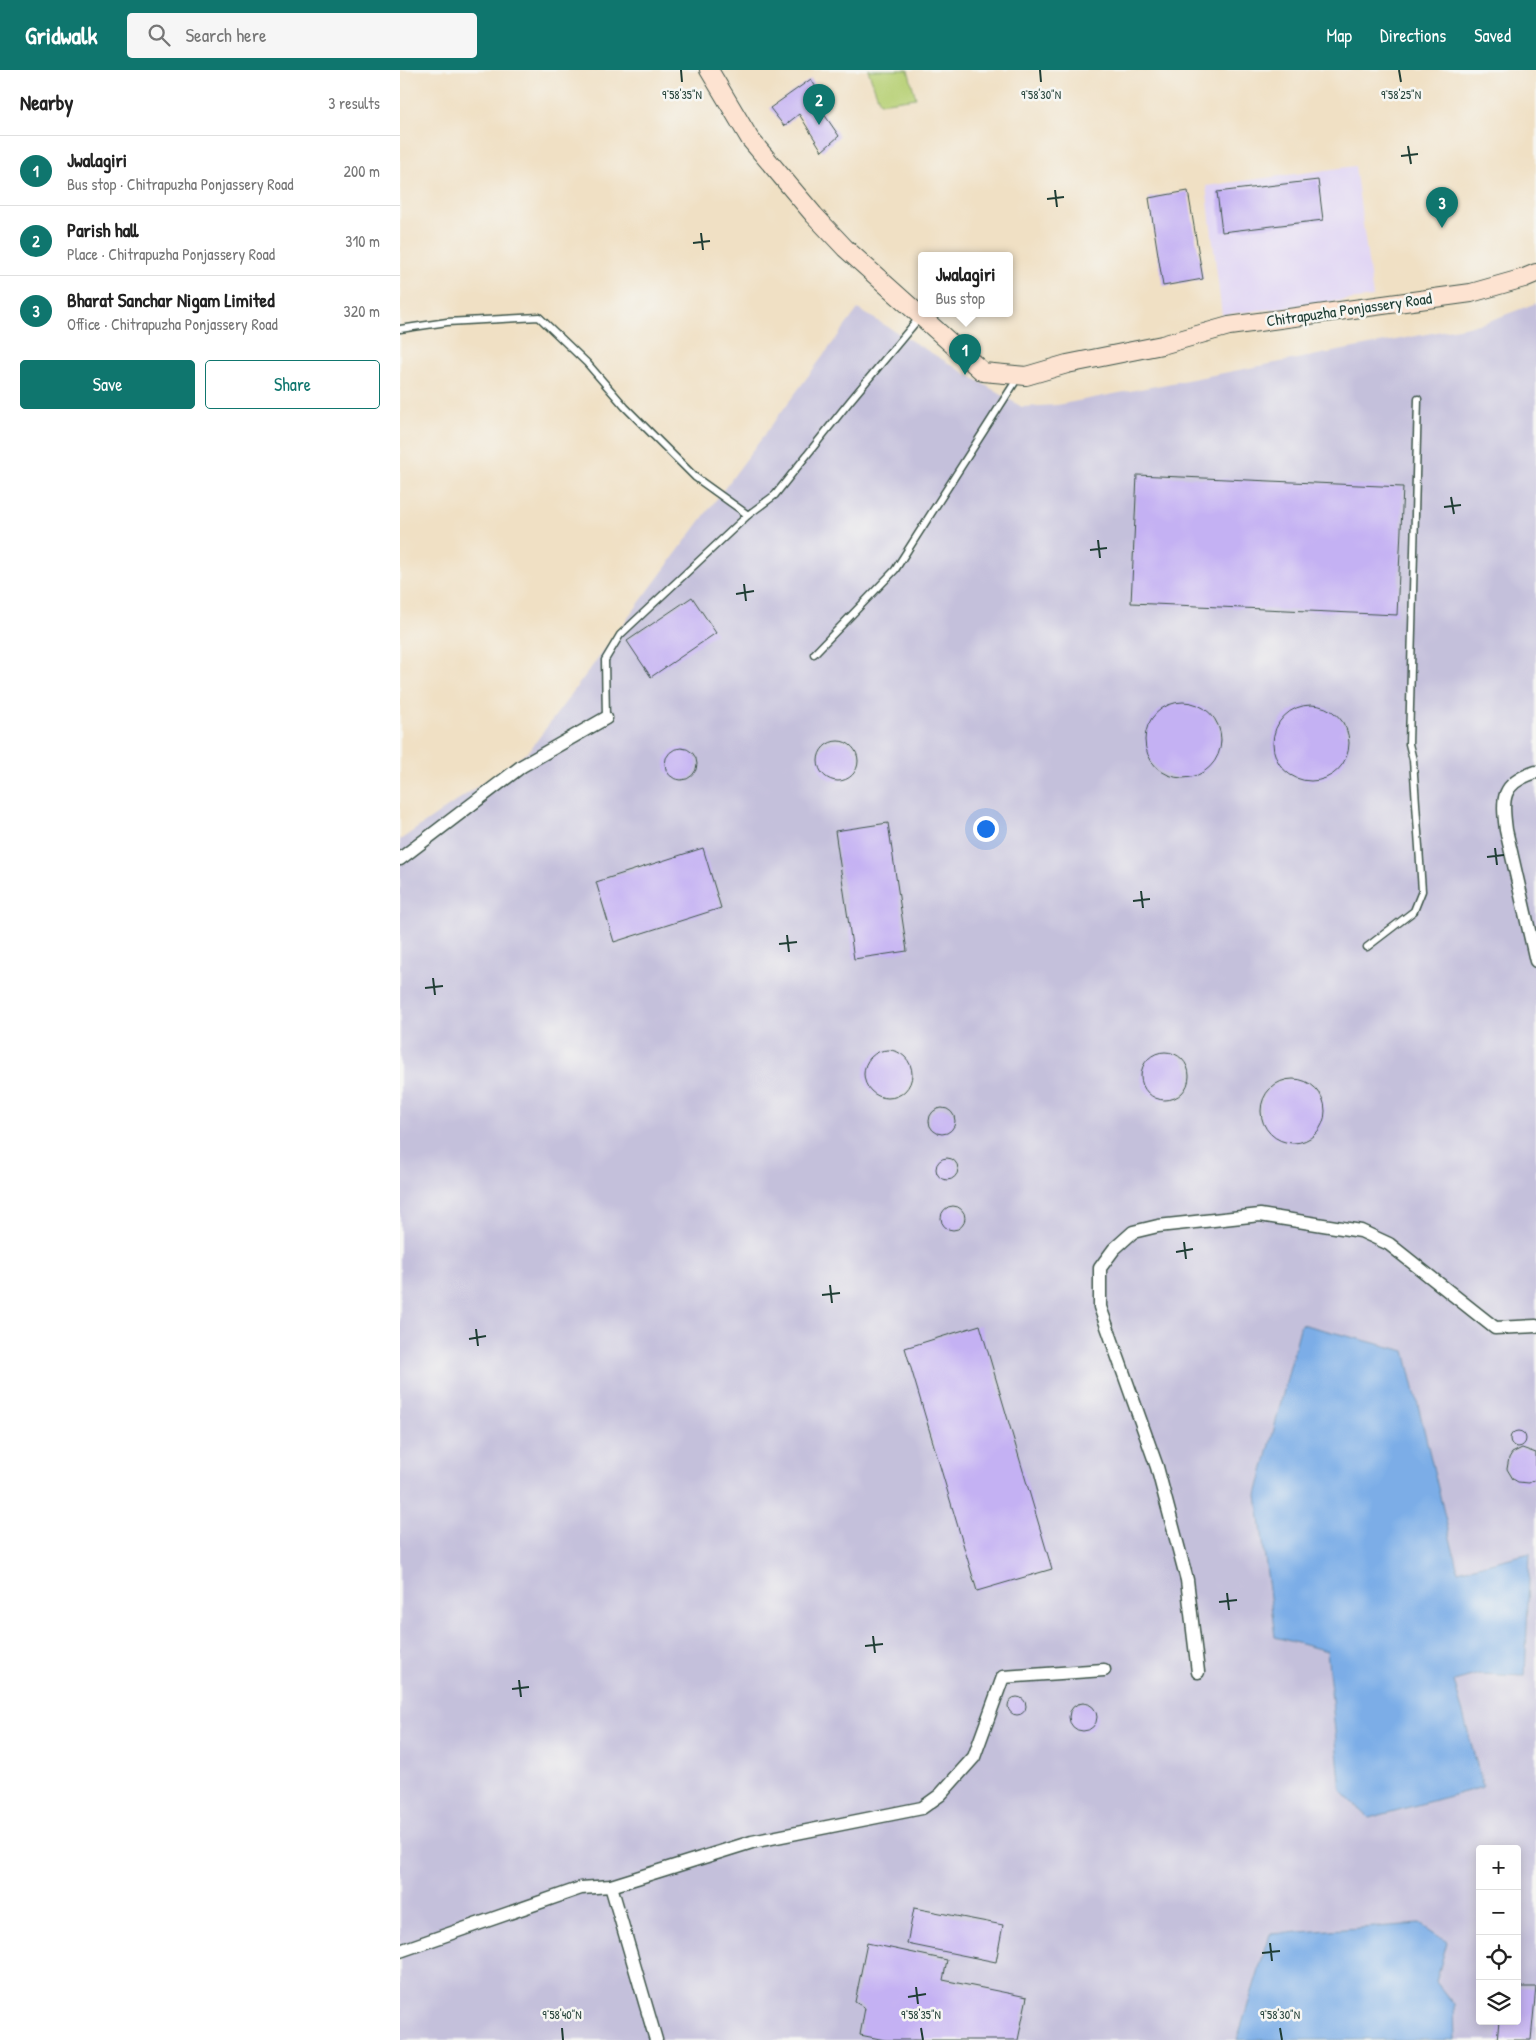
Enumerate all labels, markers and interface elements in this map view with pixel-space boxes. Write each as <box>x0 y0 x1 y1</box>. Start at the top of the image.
search box <box>127 13 477 58</box>
text: Gridwalk <box>25 19 97 51</box>
icon: search <box>145 21 173 49</box>
text: Search here <box>185 22 267 48</box>
text: Map <box>1327 23 1352 48</box>
text: Directions <box>1380 23 1446 48</box>
text: Saved <box>1474 23 1511 48</box>
pin: 2 <box>803 84 835 125</box>
text: 9°58'35"N <box>662 86 702 103</box>
text: 9°58'30"N <box>1021 86 1061 103</box>
text: 9°58'25"N <box>1381 86 1421 103</box>
text: Nearby <box>20 88 73 117</box>
text: 3 results <box>328 92 380 114</box>
text: Jwalagiri <box>67 147 127 173</box>
text: 1 <box>33 160 39 182</box>
text: 200 m <box>344 160 380 182</box>
text: Bus stop · Chitrapuzha Ponjassery Road <box>67 173 294 195</box>
pin: 3 <box>1426 187 1458 228</box>
text: Parish hall <box>67 217 138 243</box>
text: 2 <box>32 230 40 252</box>
text: 310 m <box>345 230 380 252</box>
text: Place · Chitrapuzha Ponjassery Road <box>67 243 275 265</box>
popup <box>918 252 1013 317</box>
text: Jwalagiri <box>935 261 996 287</box>
text: Bharat Sanchar Nigam Limited <box>67 287 275 313</box>
text: Bus stop <box>935 287 985 309</box>
street label: Chitrapuzha Ponjassery Road <box>1265 287 1433 331</box>
text: 3 <box>32 300 40 322</box>
text: 320 m <box>344 300 380 322</box>
text: Office · Chitrapuzha Ponjassery Road <box>67 313 278 335</box>
pin: 1 <box>949 334 981 375</box>
button: Save <box>20 360 195 409</box>
button: Share <box>205 360 380 409</box>
your location <box>973 816 999 842</box>
map controls <box>1476 1845 1521 2025</box>
button: + <box>1476 1845 1521 1890</box>
button: − <box>1476 1890 1521 1935</box>
button: locate <box>1476 1935 1521 1980</box>
button: layers <box>1476 1980 1521 2025</box>
text: 9°58'40"N <box>542 2006 582 2023</box>
text: 9°58'35"N <box>901 2006 941 2023</box>
text: 9°58'30"N <box>1260 2006 1300 2023</box>

